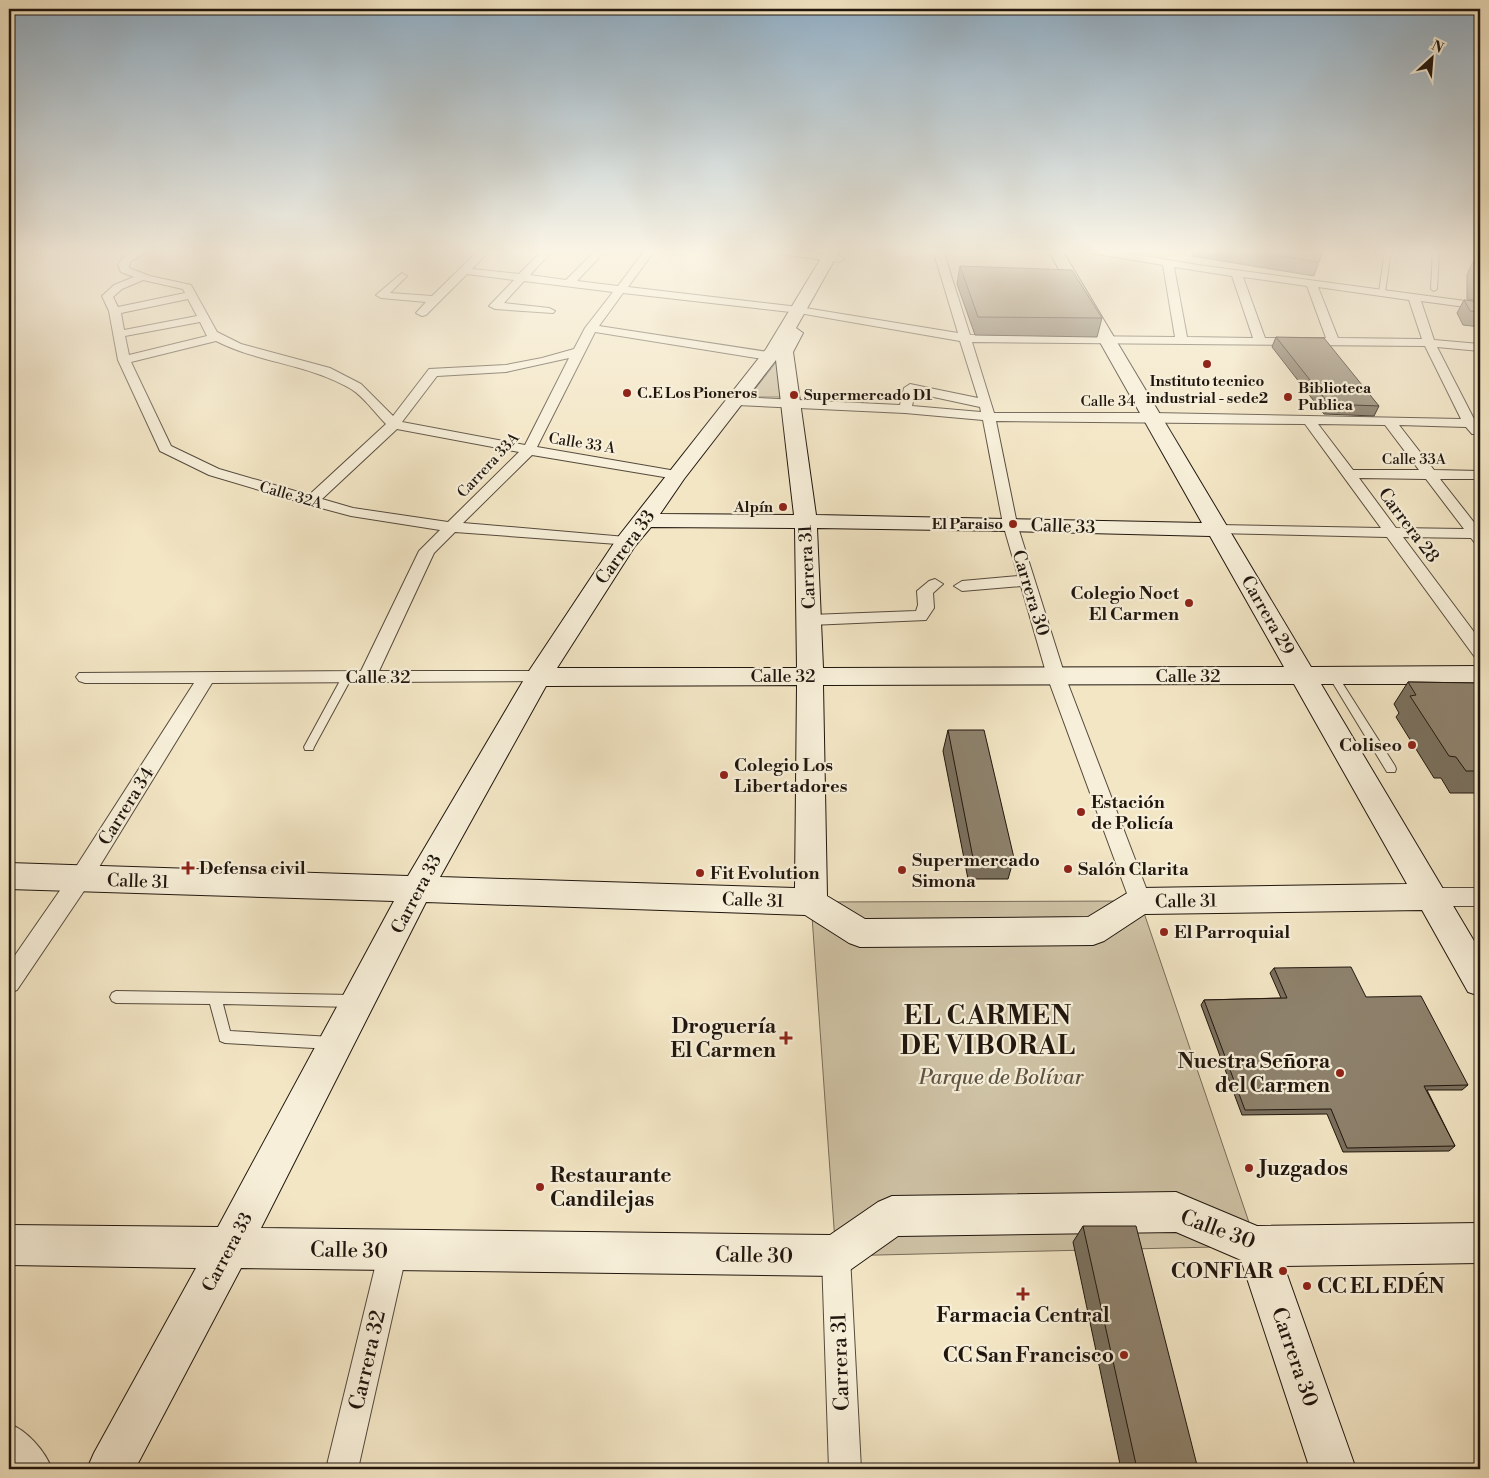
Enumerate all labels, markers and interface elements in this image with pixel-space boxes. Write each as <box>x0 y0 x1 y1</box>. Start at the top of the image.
north arrow <box>1406 32 1456 82</box>
text: N <box>1428 37 1446 58</box>
marker: Instituto tecnico industrial - sede2 <box>1201 358 1213 370</box>
place label: Instituto tecnico industrial - sede2 <box>1146 372 1268 408</box>
place label: Biblioteca Publica <box>1298 379 1372 415</box>
place label: C.E Los Pioneros <box>637 384 757 403</box>
place label: Supermercado D1 <box>804 386 933 405</box>
marker: C.E Los Pioneros <box>621 387 633 399</box>
marker: Supermercado D1 <box>788 389 800 401</box>
marker: Biblioteca Publica <box>1282 391 1294 403</box>
street label: Calle 34 <box>1081 392 1136 411</box>
street label: Carrera 33A <box>453 428 524 502</box>
street label: Calle 33 A <box>547 429 617 458</box>
street label: Calle 33A <box>1382 450 1447 469</box>
street label: Calle 32A <box>257 477 325 514</box>
street label: Carrera 28 <box>1373 483 1444 567</box>
place label: Alpín <box>733 498 774 517</box>
marker: Alpín <box>777 501 789 513</box>
street label: Carrera 33 <box>591 505 660 589</box>
street label: Calle 33 <box>1030 514 1096 539</box>
place label: El Paraiso <box>932 515 1003 534</box>
marker: El Paraiso <box>1007 518 1019 530</box>
street label: Carrera 31 <box>794 524 821 610</box>
street label: Carrera 30 <box>1007 547 1055 639</box>
street label: Carrera 29 <box>1236 571 1300 659</box>
place label: Colegio Noct El Carmen <box>1070 582 1180 626</box>
marker: Colegio Noct El Carmen <box>1183 597 1195 609</box>
street label: Calle 32 <box>750 665 816 688</box>
street label: Calle 32 <box>1155 665 1221 688</box>
street label: Calle 32 <box>345 666 411 689</box>
place label: Coliseo <box>1339 734 1402 757</box>
marker: Coliseo <box>1406 739 1418 751</box>
place label: Colegio Los Libertadores <box>734 754 848 798</box>
street label: Carrera 34 <box>93 763 160 850</box>
marker: Colegio Los Libertadores <box>718 769 730 781</box>
place label: Estación de Policía <box>1091 791 1174 835</box>
marker: Estación de Policía <box>1075 806 1087 818</box>
place label: Supermercado Simona <box>912 849 1040 893</box>
street label: Carrera 33 <box>386 850 447 938</box>
place label: Defensa civil <box>199 857 306 880</box>
place label: Salón Clarita <box>1078 858 1189 881</box>
marker: Defensa civil <box>181 861 195 875</box>
place label: Fit Evolution <box>710 862 820 885</box>
marker: Salón Clarita <box>1062 863 1074 875</box>
marker: Supermercado Simona <box>896 864 908 876</box>
marker: Fit Evolution <box>694 867 706 879</box>
street label: Calle 31 <box>106 869 170 894</box>
street label: Calle 31 <box>721 888 785 913</box>
street label: Calle 31 <box>1155 889 1218 914</box>
place label: El Parroquial <box>1174 921 1290 944</box>
marker: El Parroquial <box>1158 926 1170 938</box>
district label: EL CARMEN DE VIBORAL <box>900 1000 1076 1062</box>
place label: Droguería El Carmen <box>671 1014 777 1064</box>
marker: Droguería El Carmen <box>780 1032 792 1044</box>
place label: Nuestra Señora del Carmen <box>1177 1049 1331 1099</box>
park label: Parque de Bolívar <box>918 1065 1084 1091</box>
marker: Nuestra Señora del Carmen <box>1334 1067 1346 1079</box>
place label: Juzgados <box>1256 1156 1348 1182</box>
marker: Juzgados <box>1243 1162 1255 1174</box>
place label: Restaurante Candilejas <box>550 1163 671 1213</box>
marker: Restaurante Candilejas <box>534 1181 546 1193</box>
street label: Calle 30 <box>1177 1204 1259 1255</box>
street label: Carrera 33 <box>197 1208 258 1296</box>
street label: Calle 30 <box>310 1237 388 1265</box>
street label: Calle 30 <box>715 1242 793 1270</box>
place label: CONFIAR <box>1171 1259 1273 1285</box>
marker: CONFIAR <box>1277 1265 1289 1277</box>
place label: CC EL EDÉN <box>1317 1272 1445 1300</box>
marker: CC EL EDÉN <box>1301 1280 1313 1292</box>
marker: Farmacia Central <box>1017 1288 1029 1300</box>
place label: Farmacia Central <box>936 1303 1110 1329</box>
street label: Carrera 30 <box>1265 1304 1323 1410</box>
street label: Carrera 32 <box>344 1308 392 1413</box>
street label: Carrera 31 <box>826 1312 856 1411</box>
place label: CC San Francisco <box>943 1343 1114 1369</box>
marker: CC San Francisco <box>1118 1349 1130 1361</box>

